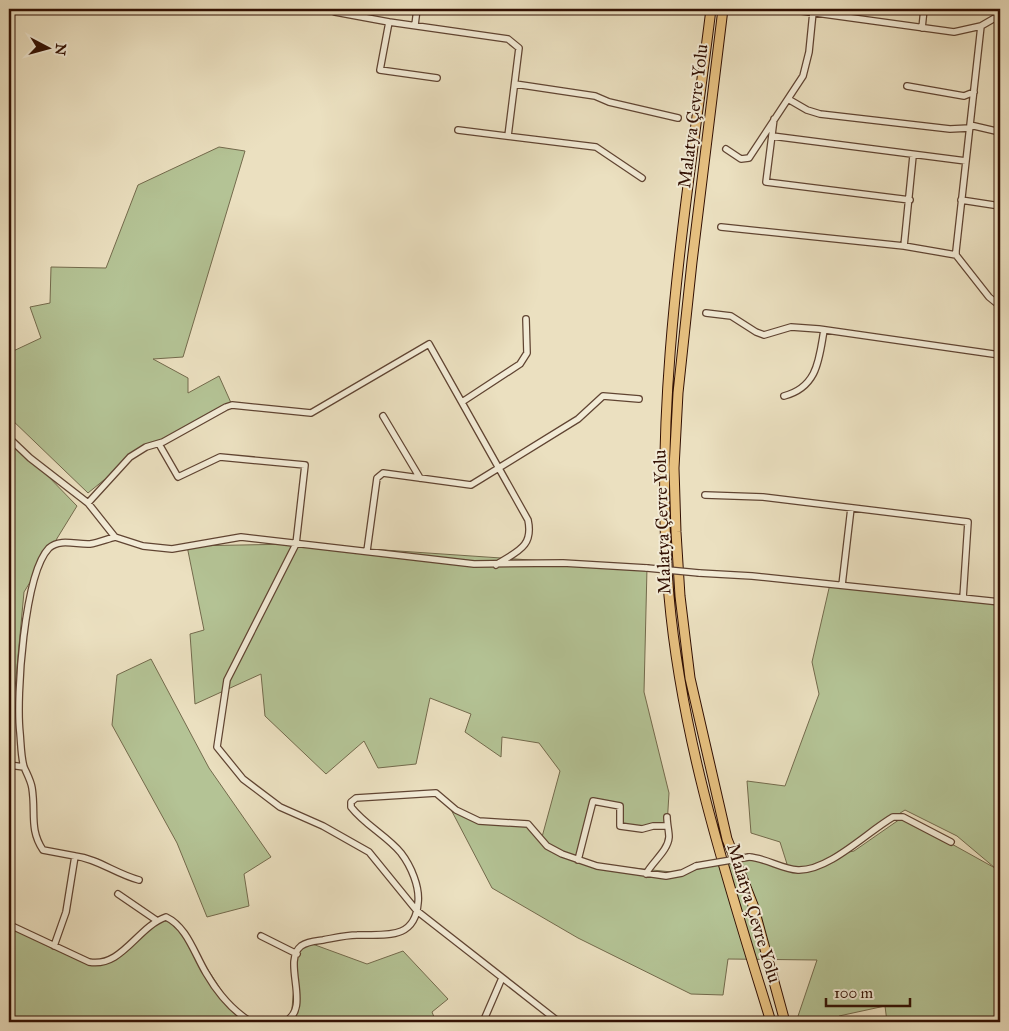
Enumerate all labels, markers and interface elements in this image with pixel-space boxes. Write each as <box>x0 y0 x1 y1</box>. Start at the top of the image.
north arrow <box>22 22 72 72</box>
street label: Malatya Çevre Yolu <box>673 42 713 189</box>
text: N <box>51 43 70 56</box>
street label: Malatya Çevre Yolu <box>648 449 676 595</box>
street label: Malatya Çevre Yolu <box>722 840 786 986</box>
scale bar <box>826 976 910 1008</box>
text: 100 m <box>834 984 874 1002</box>

